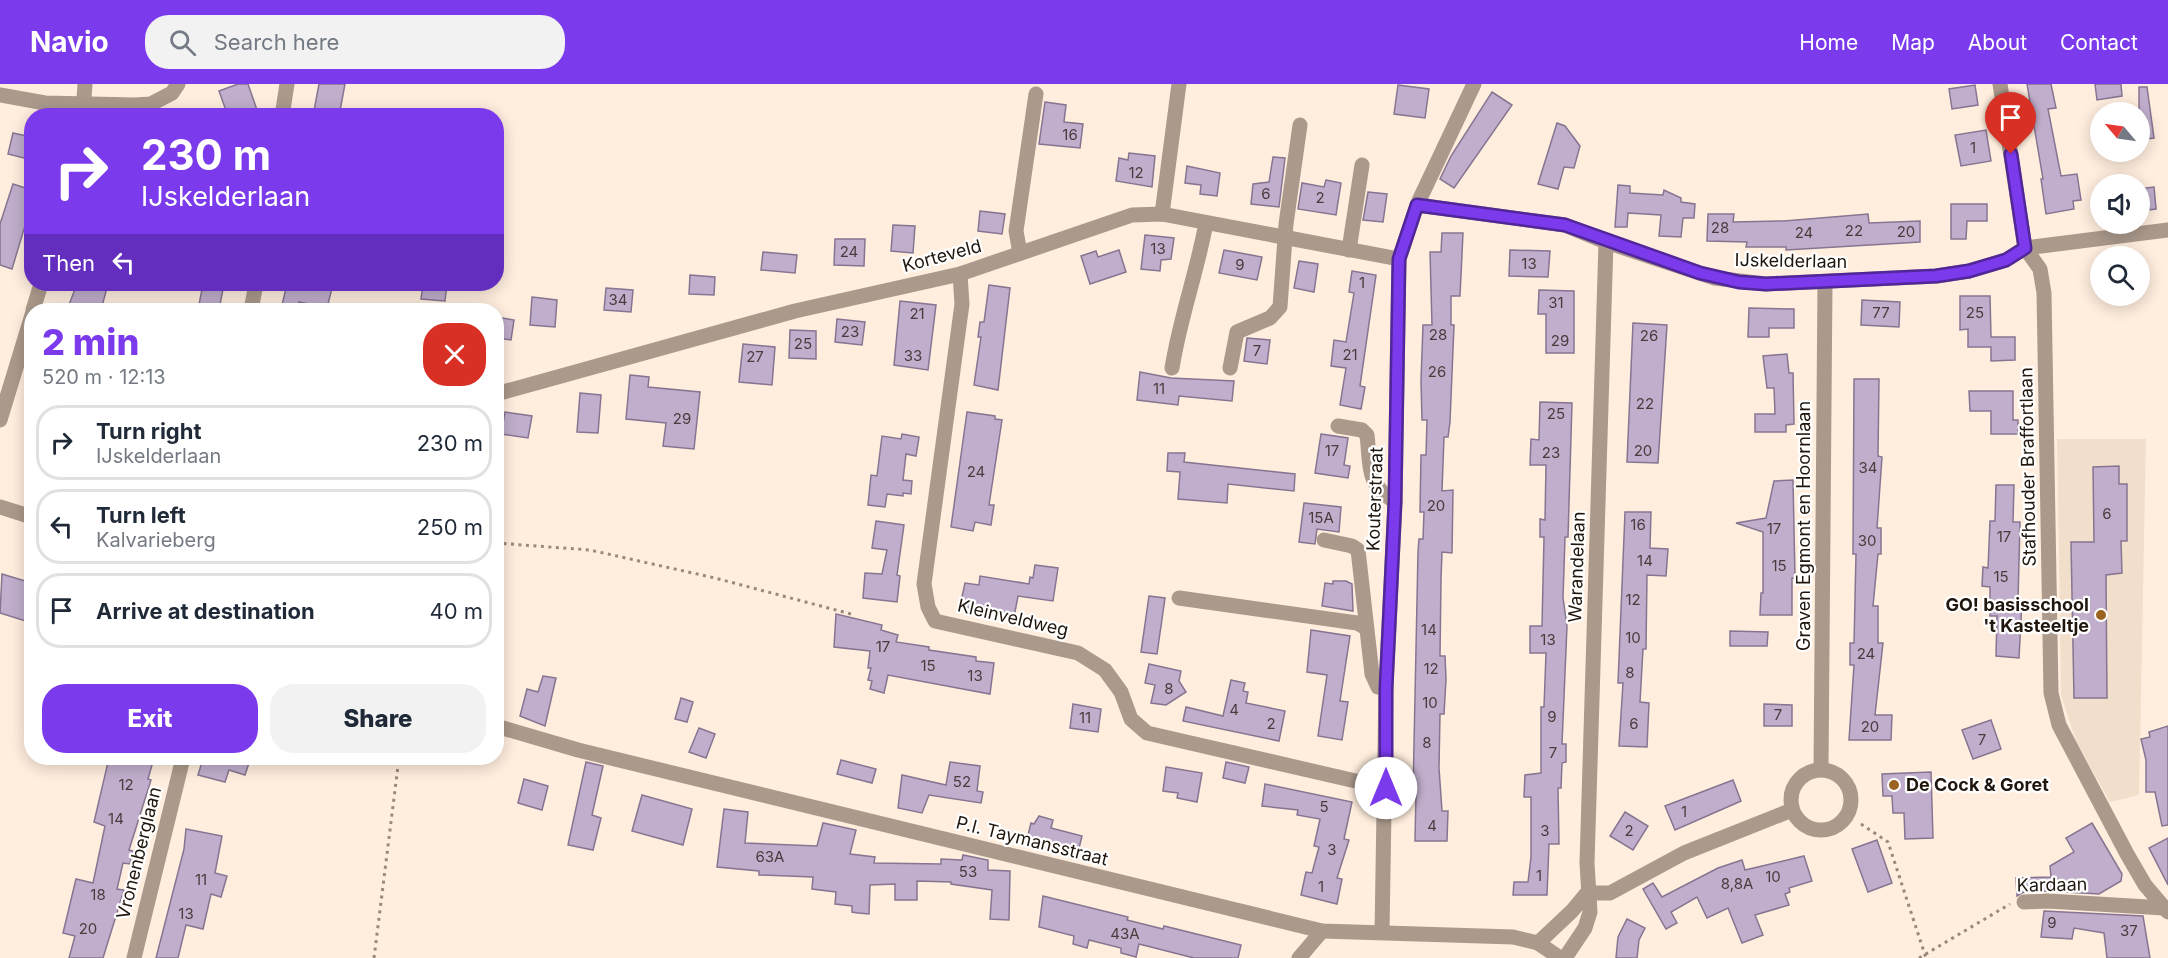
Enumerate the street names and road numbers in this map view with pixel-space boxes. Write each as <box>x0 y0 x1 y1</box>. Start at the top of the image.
street label: Korteveld <box>900 235 984 276</box>
street label: IJskelderlaan <box>1734 249 1848 272</box>
street label: Stafhouder Braffortlaan <box>2015 367 2040 567</box>
street label: Graven Egmont en Hoornlaan <box>1793 401 1814 651</box>
street label: Kouterstraat <box>1362 447 1387 551</box>
street label: Warandelaan <box>1564 511 1589 623</box>
street label: Kleinveldweg <box>956 595 1071 640</box>
street label: Vronenberglaan <box>112 785 165 921</box>
street label: P.I. Taymansstraat <box>954 811 1110 870</box>
street label: Kardaan <box>2017 873 2087 896</box>

